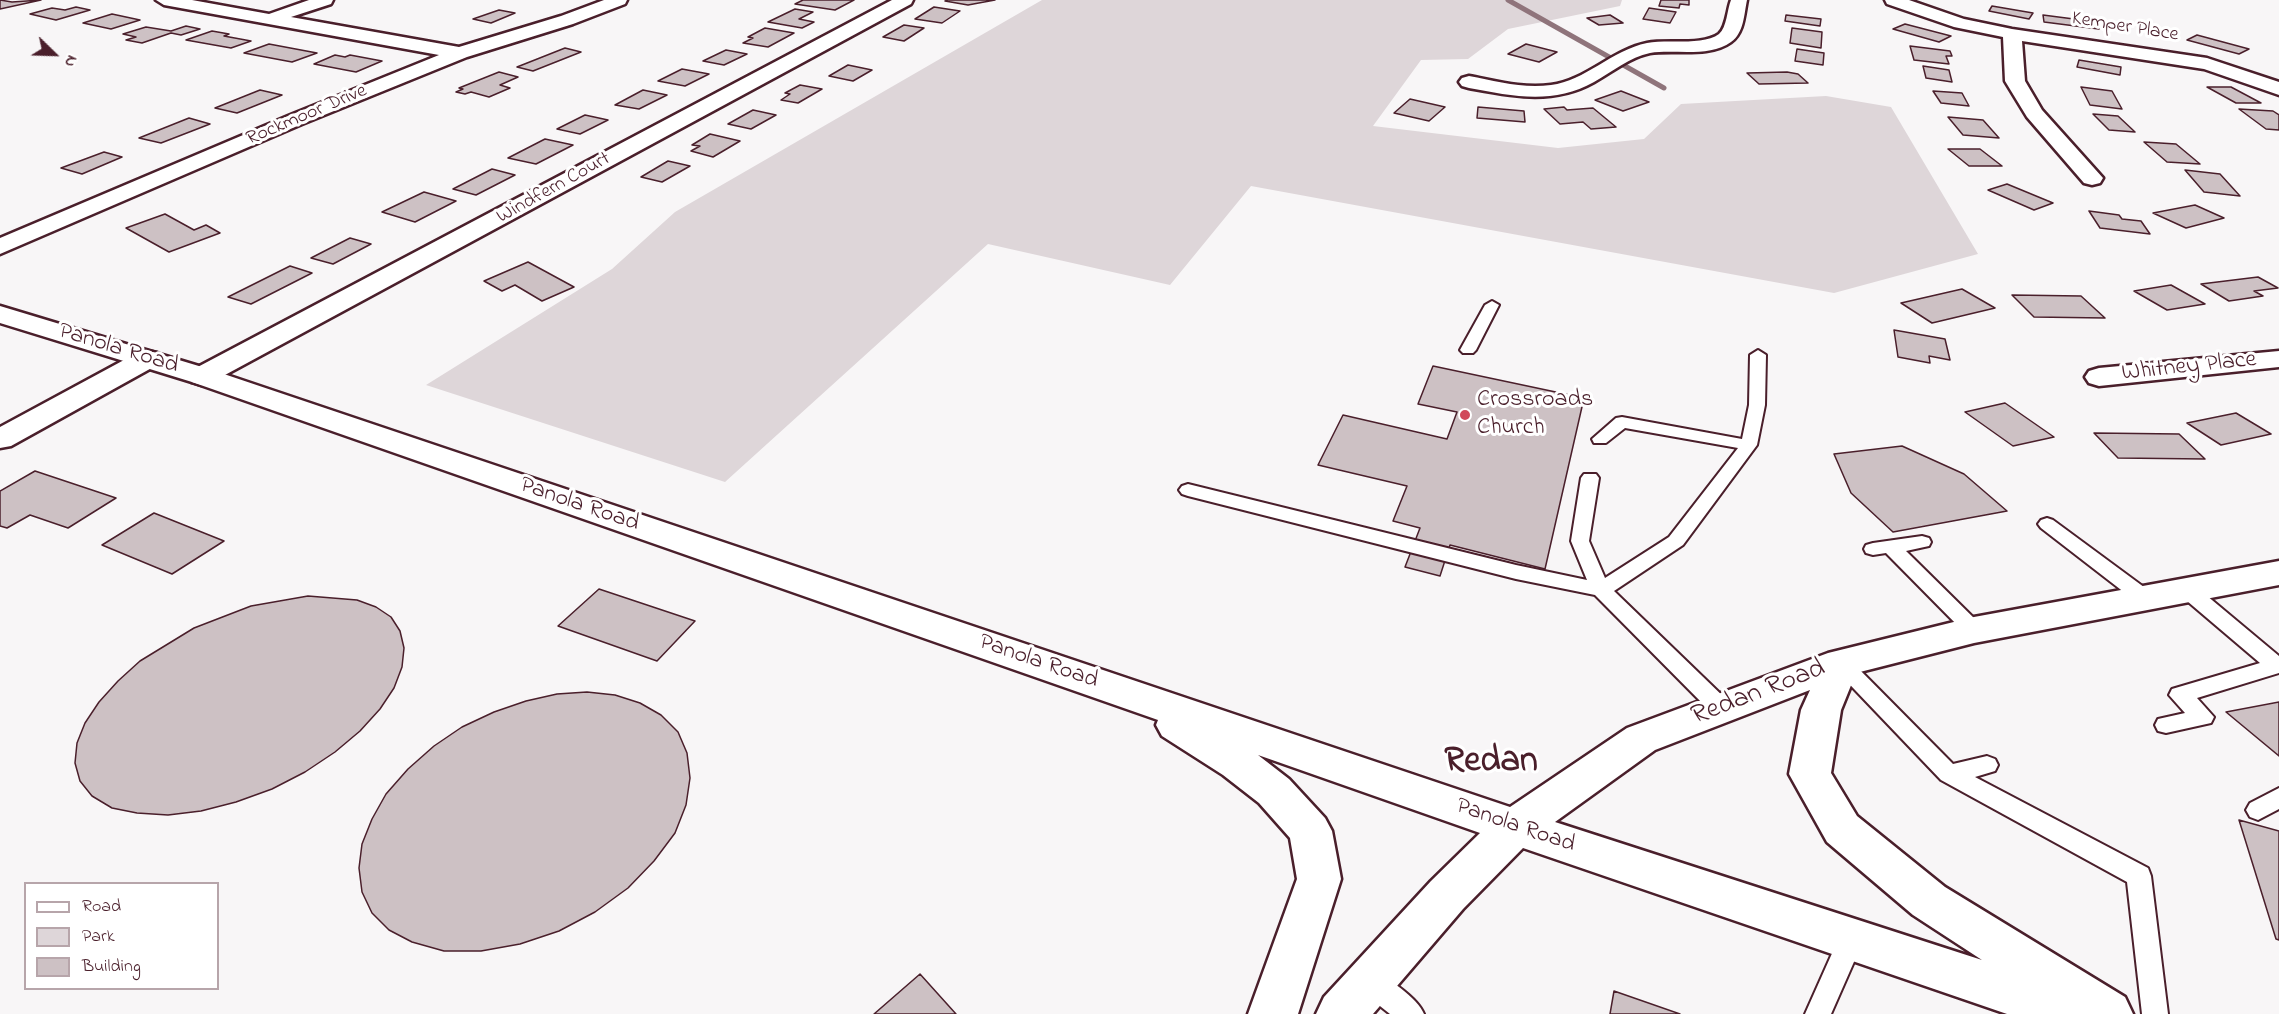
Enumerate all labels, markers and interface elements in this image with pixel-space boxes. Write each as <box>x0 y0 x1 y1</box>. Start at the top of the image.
street label: Kemper Place <box>2070 8 2180 48</box>
north arrow <box>24 24 84 84</box>
text: N <box>57 51 84 71</box>
street label: Rockmoor Drive <box>243 80 371 152</box>
street label: Windfern Court <box>493 148 615 230</box>
street label: Panola Road <box>54 318 182 382</box>
street label: Whitney Place <box>2120 347 2258 389</box>
place label: Crossroads Church <box>1477 387 1593 443</box>
marker: Crossroads Church <box>1458 408 1472 422</box>
street label: Panola Road <box>516 472 642 540</box>
street label: Panola Road <box>975 629 1101 697</box>
street label: Redan Road <box>1687 653 1831 735</box>
district label: Redan <box>1444 742 1538 786</box>
street label: Panola Road <box>1452 793 1578 861</box>
legend <box>24 882 219 990</box>
text: Road <box>82 894 121 920</box>
text: Park <box>82 924 115 950</box>
text: Building <box>82 954 141 980</box>

